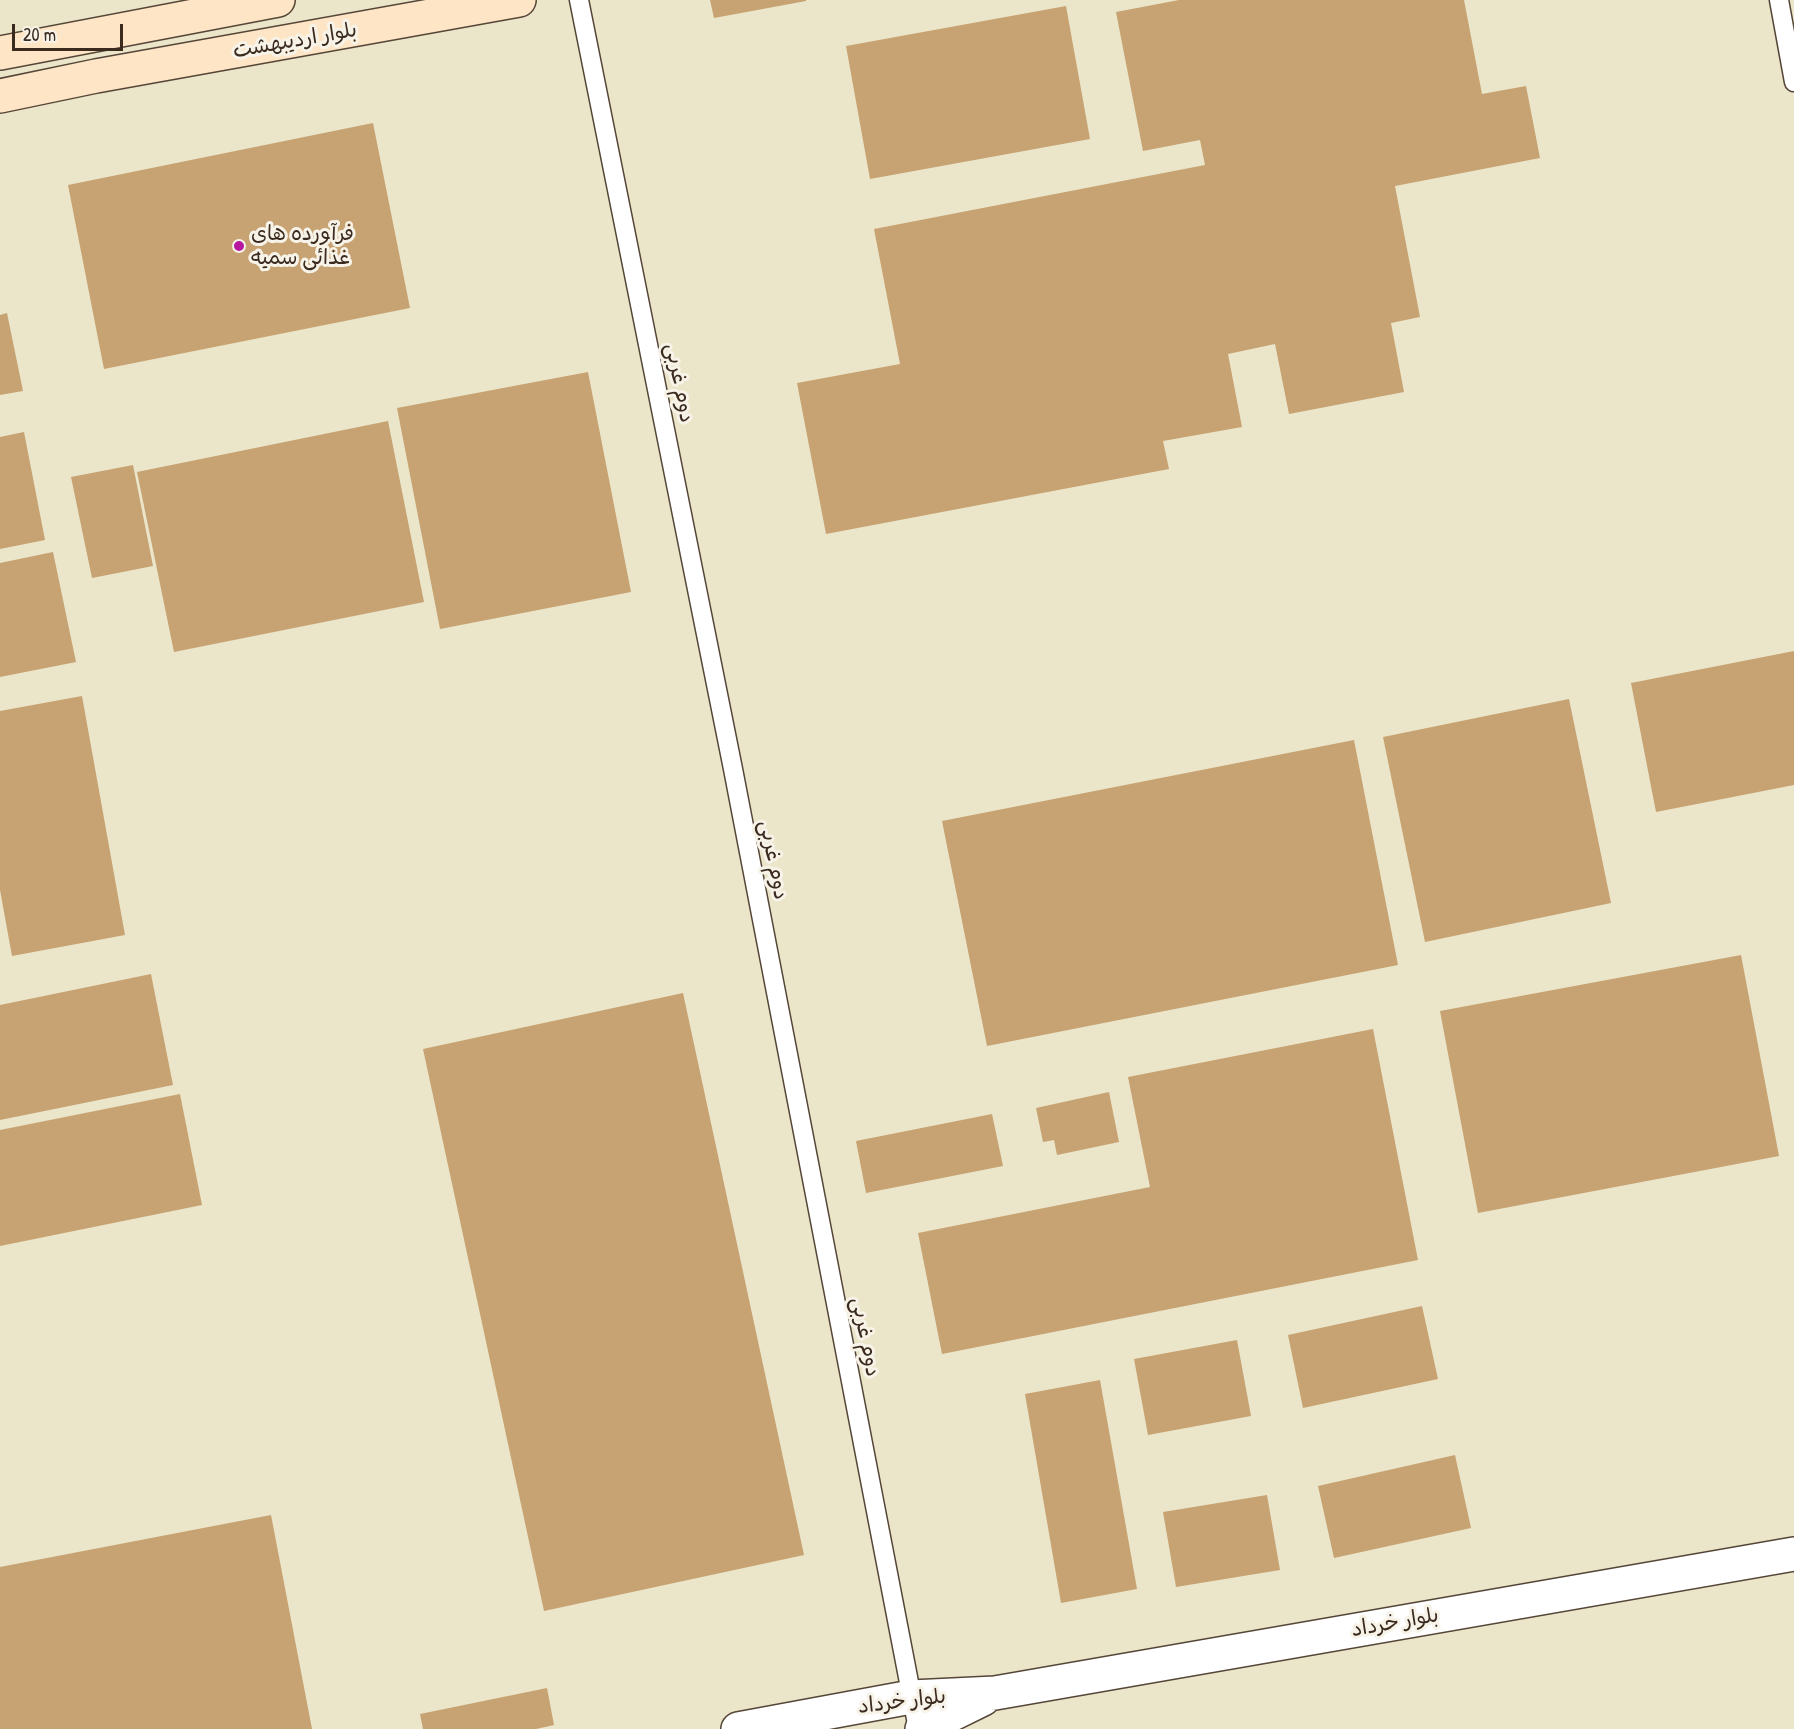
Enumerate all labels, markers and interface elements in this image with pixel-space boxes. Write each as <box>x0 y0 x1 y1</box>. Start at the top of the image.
scale bar <box>15 12 126 50</box>
street label: بلوار اردیبهشت <box>231 18 359 64</box>
text: 20 m <box>23 22 56 47</box>
place label: فرآورده های غذائی سمیه <box>251 221 354 271</box>
marker: فرآورده های غذائی سمیه <box>232 239 246 253</box>
street label: دوم غربی <box>659 341 699 425</box>
street label: دوم غربی <box>753 818 793 902</box>
street label: دوم غربی <box>845 1295 885 1379</box>
street label: بلوار خرداد <box>1349 1603 1441 1643</box>
street label: بلوار خرداد <box>857 1684 947 1720</box>

